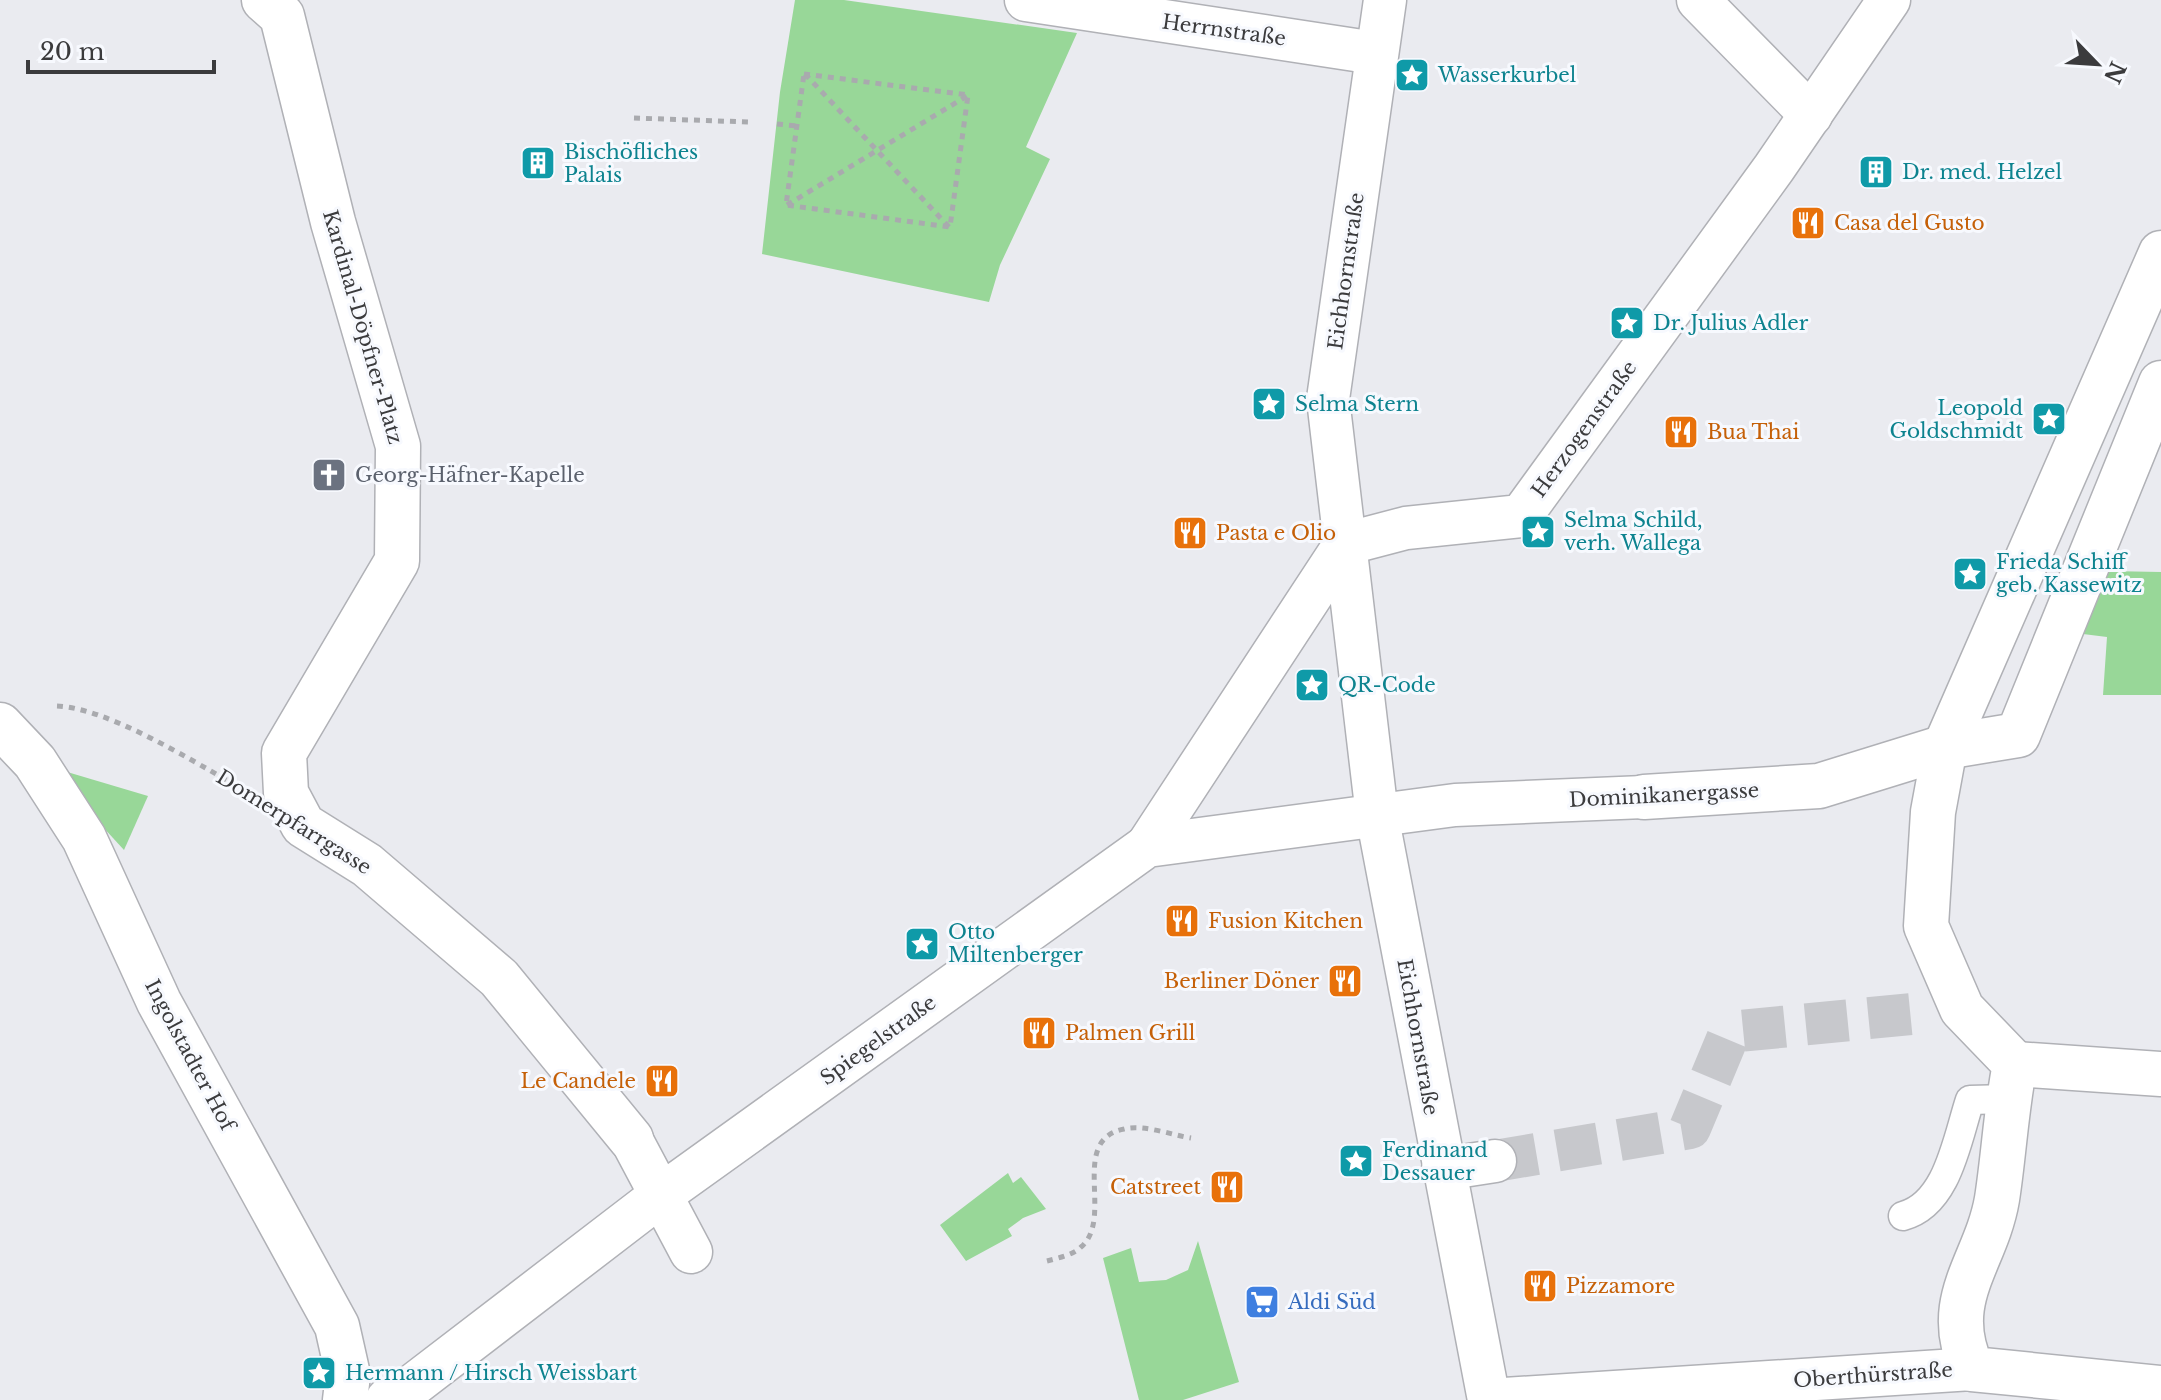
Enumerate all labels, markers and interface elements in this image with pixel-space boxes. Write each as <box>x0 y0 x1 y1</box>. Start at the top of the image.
street label: Herrnstraße <box>1161 9 1287 51</box>
scale bar <box>28 24 214 74</box>
north arrow <box>2057 24 2137 104</box>
text: 20 m <box>40 37 105 66</box>
place icon: Wasserkurbel <box>1393 56 1431 94</box>
text: N <box>2098 57 2131 88</box>
place label: Wasserkurbel <box>1437 63 1576 87</box>
place label: Bischöfliches Palais <box>564 140 698 187</box>
building icon: Bischöfliches Palais <box>519 144 557 182</box>
building icon: Dr. med. Helzel <box>1857 153 1895 191</box>
place label: Dr. med. Helzel <box>1902 160 2062 184</box>
street label: Eichhornstraße <box>1323 191 1369 351</box>
restaurant icon: Casa del Gusto <box>1789 204 1827 242</box>
street label: Kardinal-Döpfner-Platz <box>318 207 408 447</box>
place label: Casa del Gusto <box>1834 211 1985 235</box>
place icon: Dr. Julius Adler <box>1608 304 1646 342</box>
place label: Dr. Julius Adler <box>1653 311 1809 335</box>
street label: Herzogenstraße <box>1526 356 1642 502</box>
place icon: Selma Stern <box>1250 385 1288 423</box>
place label: Selma Stern <box>1295 392 1419 416</box>
place label: Leopold Goldschmidt <box>1890 396 2023 443</box>
place icon: Leopold Goldschmidt <box>2030 400 2068 438</box>
restaurant icon: Bua Thai <box>1662 413 1700 451</box>
place label: Bua Thai <box>1707 420 1800 444</box>
church icon: Georg-Häfner-Kapelle <box>310 456 348 494</box>
place label: Georg-Häfner-Kapelle <box>355 463 585 487</box>
place label: Selma Schild, verh. Wallega <box>1564 508 1703 555</box>
place icon: Selma Schild, verh. Wallega <box>1519 513 1557 551</box>
restaurant icon: Pasta e Olio <box>1171 514 1209 552</box>
place label: Pasta e Olio <box>1216 521 1336 545</box>
place label: Frieda Schiff geb. Kassewitz <box>1996 550 2142 597</box>
place icon: Frieda Schiff geb. Kassewitz <box>1951 555 1989 593</box>
place icon: QR-Code <box>1293 666 1331 704</box>
place label: QR-Code <box>1338 673 1436 697</box>
street label: Domerpfarrgasse <box>212 765 376 879</box>
street label: Dominikanergasse <box>1568 778 1760 812</box>
restaurant icon: Fusion Kitchen <box>1163 902 1201 940</box>
place label: Fusion Kitchen <box>1208 909 1363 933</box>
place label: Otto Miltenberger <box>948 920 1083 967</box>
place icon: Otto Miltenberger <box>903 925 941 963</box>
street label: Eichhornstraße <box>1392 957 1444 1117</box>
restaurant icon: Berliner Döner <box>1326 962 1364 1000</box>
place label: Berliner Döner <box>1164 969 1319 993</box>
street label: Ingolstadter Hof <box>140 975 241 1137</box>
street label: Spiegelstraße <box>816 990 940 1090</box>
restaurant icon: Palmen Grill <box>1020 1014 1058 1052</box>
place label: Palmen Grill <box>1065 1021 1195 1045</box>
restaurant icon: Le Candele <box>643 1062 681 1100</box>
place label: Le Candele <box>520 1069 636 1093</box>
place label: Ferdinand Dessauer <box>1382 1138 1488 1185</box>
place icon: Ferdinand Dessauer <box>1337 1142 1375 1180</box>
restaurant icon: Catstreet <box>1208 1168 1246 1206</box>
place label: Catstreet <box>1110 1175 1201 1199</box>
restaurant icon: Pizzamore <box>1521 1267 1559 1305</box>
place label: Pizzamore <box>1566 1274 1675 1298</box>
supermarket icon: Aldi Süd <box>1243 1283 1281 1321</box>
place label: Aldi Süd <box>1287 1290 1376 1314</box>
place icon: Hermann / Hirsch Weissbart <box>300 1354 338 1392</box>
street label: Oberthürstraße <box>1793 1357 1953 1393</box>
place label: Hermann / Hirsch Weissbart <box>345 1361 637 1385</box>

